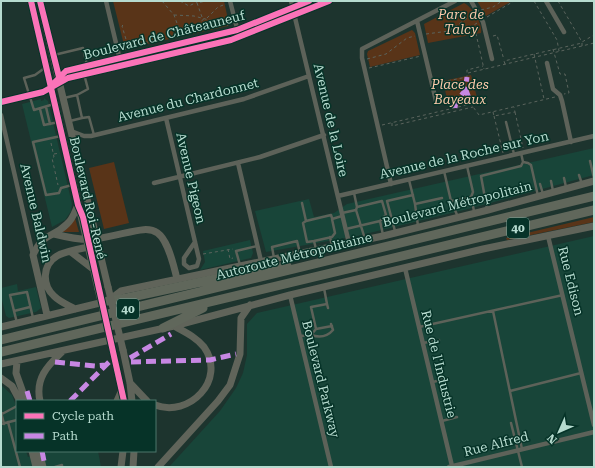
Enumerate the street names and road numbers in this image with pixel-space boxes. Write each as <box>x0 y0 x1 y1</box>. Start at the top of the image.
street label: Boulevard de Châteauneuf <box>82 7 247 62</box>
street label: Avenue de la Loire <box>311 62 351 178</box>
street label: Avenue du Chardonnet <box>116 75 260 125</box>
street label: Avenue de la Roche sur Yon <box>378 128 551 182</box>
street label: Avenue Pigeon <box>173 131 209 226</box>
street label: Boulevard Roi-René <box>67 135 109 261</box>
street label: Avenue Baldwin <box>17 162 55 265</box>
street label: Boulevard Métropolitain <box>381 178 534 230</box>
road number: 40 <box>507 218 529 238</box>
street label: Autoroute Métropolitaine <box>215 229 373 283</box>
street label: Rue Edison <box>555 245 587 318</box>
road number: 40 <box>117 299 139 319</box>
street label: Rue de l'Industrie <box>418 309 460 419</box>
street label: Boulevard Parkway <box>299 319 343 440</box>
street label: Rue Alfred <box>462 429 531 459</box>

